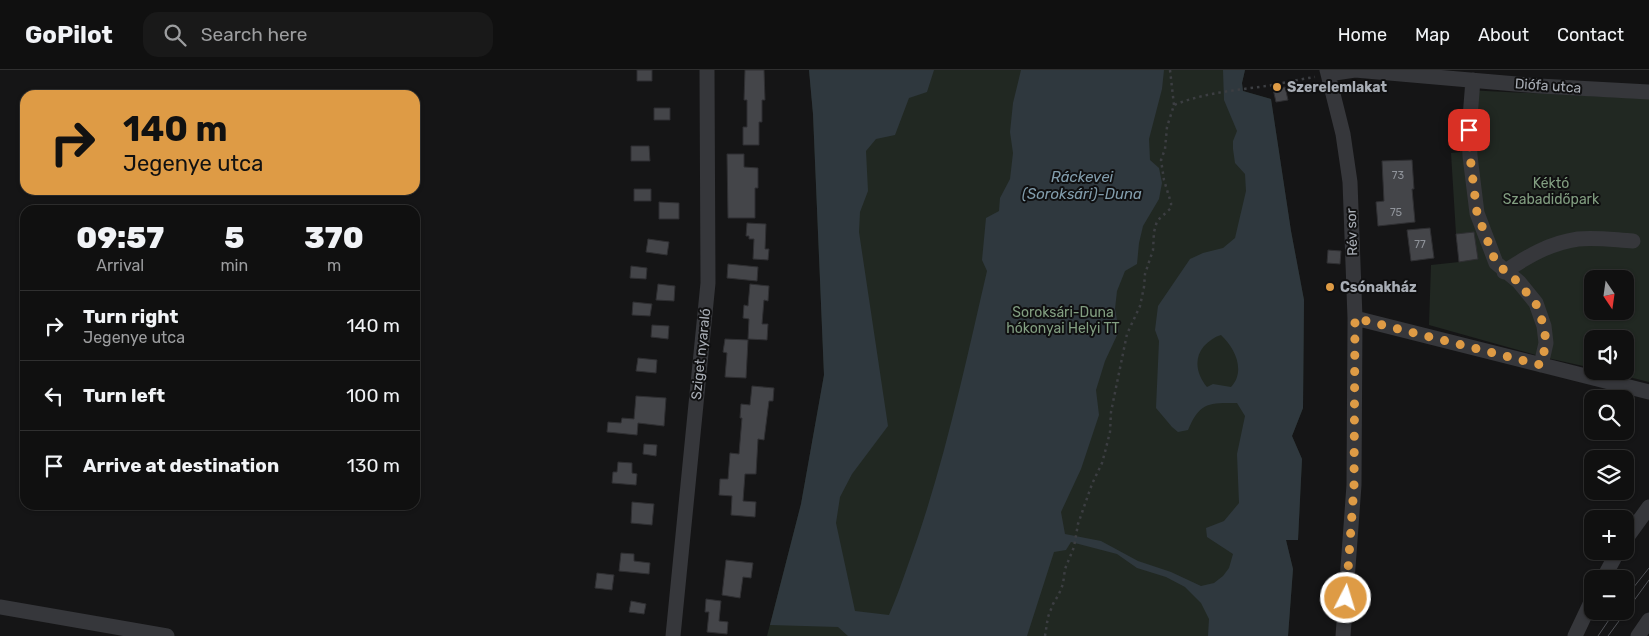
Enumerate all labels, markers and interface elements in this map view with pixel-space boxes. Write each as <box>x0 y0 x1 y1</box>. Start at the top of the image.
search box <box>143 12 493 57</box>
text: GoPilot <box>25 21 113 49</box>
icon: search <box>161 21 189 49</box>
text: Search here <box>201 23 307 46</box>
text: Home <box>1338 24 1387 46</box>
text: Map <box>1415 24 1450 46</box>
text: About <box>1478 24 1529 46</box>
text: Contact <box>1557 24 1624 46</box>
street label: Diófa utca <box>1514 75 1582 97</box>
place label: Szerelemlakat <box>1287 79 1388 96</box>
marker: Szerelemlakat <box>1271 81 1283 93</box>
text: 140 m <box>123 108 228 150</box>
pin <box>1448 109 1490 151</box>
icon: right <box>40 110 105 175</box>
icon: arrive <box>1455 116 1483 144</box>
text: Jegenye utca <box>123 150 263 177</box>
water label: Ráckevei (Soroksári)-Duna <box>1022 168 1142 203</box>
house number: 73 <box>1392 169 1405 182</box>
park label: Kéktó Szabadidőpark <box>1503 175 1600 208</box>
house number: 75 <box>1390 206 1403 219</box>
street label: Rév sor <box>1343 207 1361 256</box>
text: 09:57 <box>76 220 164 256</box>
text: 5 <box>224 220 244 256</box>
text: 370 <box>304 220 364 256</box>
house number: 77 <box>1414 238 1426 251</box>
text: Arrival <box>96 256 144 275</box>
text: min <box>220 256 248 275</box>
text: m <box>327 256 341 275</box>
north arrow <box>1584 270 1634 320</box>
map controls <box>1584 270 1634 620</box>
place label: Csónakház <box>1340 279 1417 296</box>
marker: Csónakház <box>1324 281 1336 293</box>
park label: Soroksári-Duna hókonyai Helyi TT <box>1006 304 1120 337</box>
text: Turn right <box>83 305 178 328</box>
street label: Sziget nyaraló <box>688 307 714 401</box>
icon: right <box>40 312 68 340</box>
text: 140 m <box>346 314 400 337</box>
text: Jegenye utca <box>83 328 185 347</box>
button: sound <box>1584 330 1634 380</box>
icon: left <box>40 382 68 410</box>
text: Turn left <box>83 384 165 407</box>
text: 100 m <box>346 384 400 407</box>
button: search <box>1584 390 1634 440</box>
button: layers <box>1584 450 1634 500</box>
icon: arrive <box>40 452 68 480</box>
text: Arrive at destination <box>83 454 279 477</box>
text: 130 m <box>347 454 400 477</box>
button: + <box>1584 510 1634 560</box>
button: − <box>1584 570 1634 620</box>
position arrow <box>1319 571 1371 623</box>

